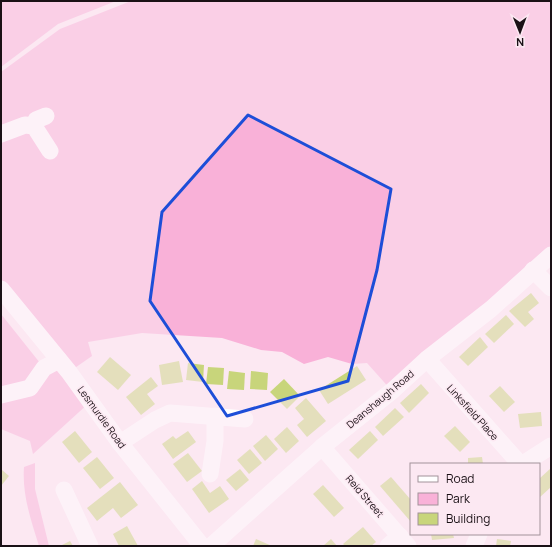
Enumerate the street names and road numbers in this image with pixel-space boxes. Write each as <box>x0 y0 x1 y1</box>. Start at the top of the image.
street label: Deanshaugh Road <box>343 367 417 431</box>
street label: Linksfield Place <box>444 381 502 443</box>
street label: Lesmurdie Road <box>75 383 129 451</box>
street label: Reid Street <box>343 472 387 520</box>

